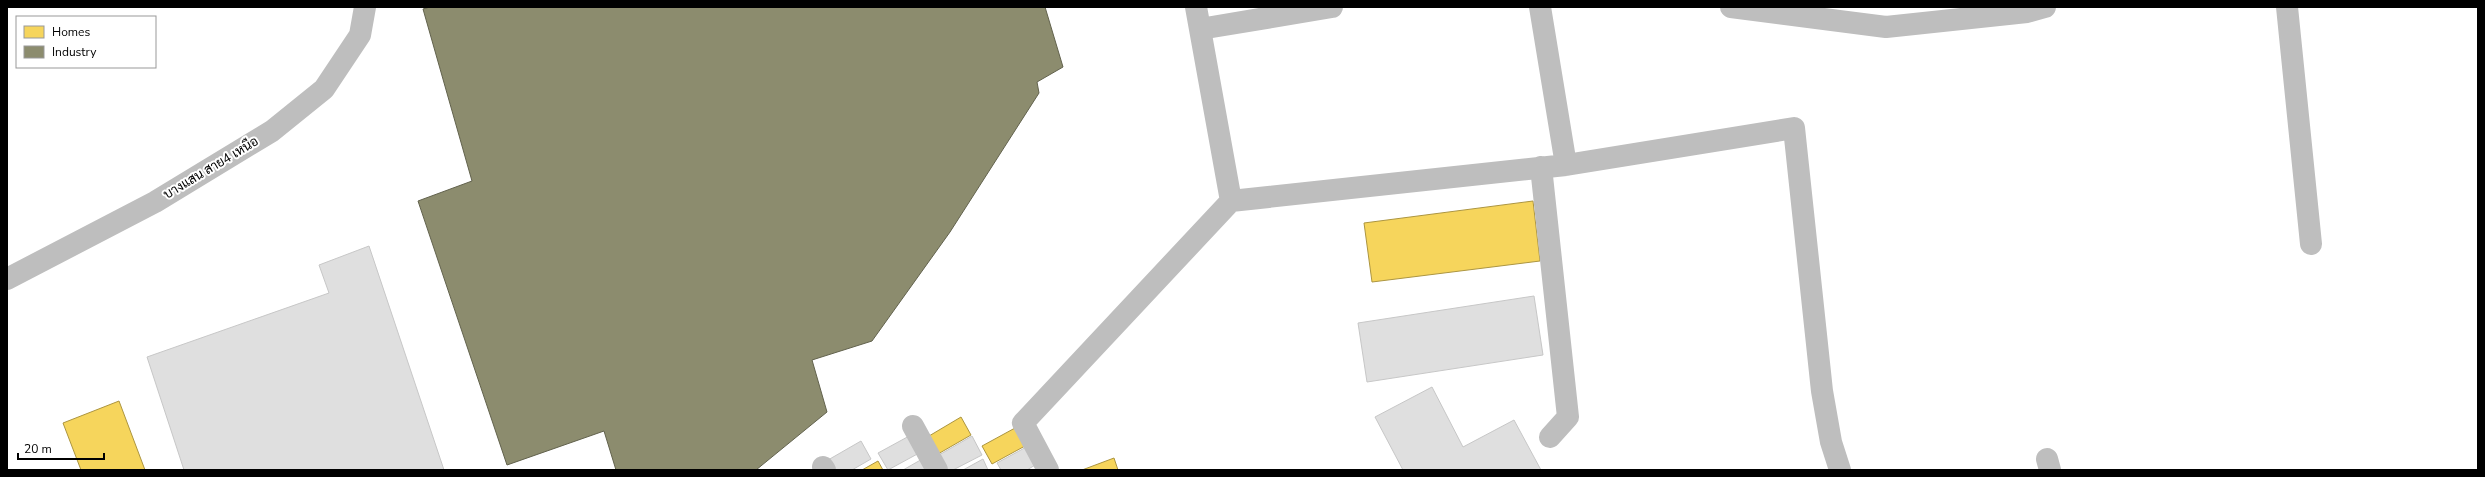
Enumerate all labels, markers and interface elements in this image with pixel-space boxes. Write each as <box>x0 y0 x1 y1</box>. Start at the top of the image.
legend <box>16 16 156 68</box>
text: Homes <box>52 24 90 40</box>
text: Industry <box>52 44 97 60</box>
street label: บางแสน สาย4 เหนือ <box>160 132 262 204</box>
scale bar <box>18 435 104 461</box>
text: 20 m <box>24 441 52 457</box>

